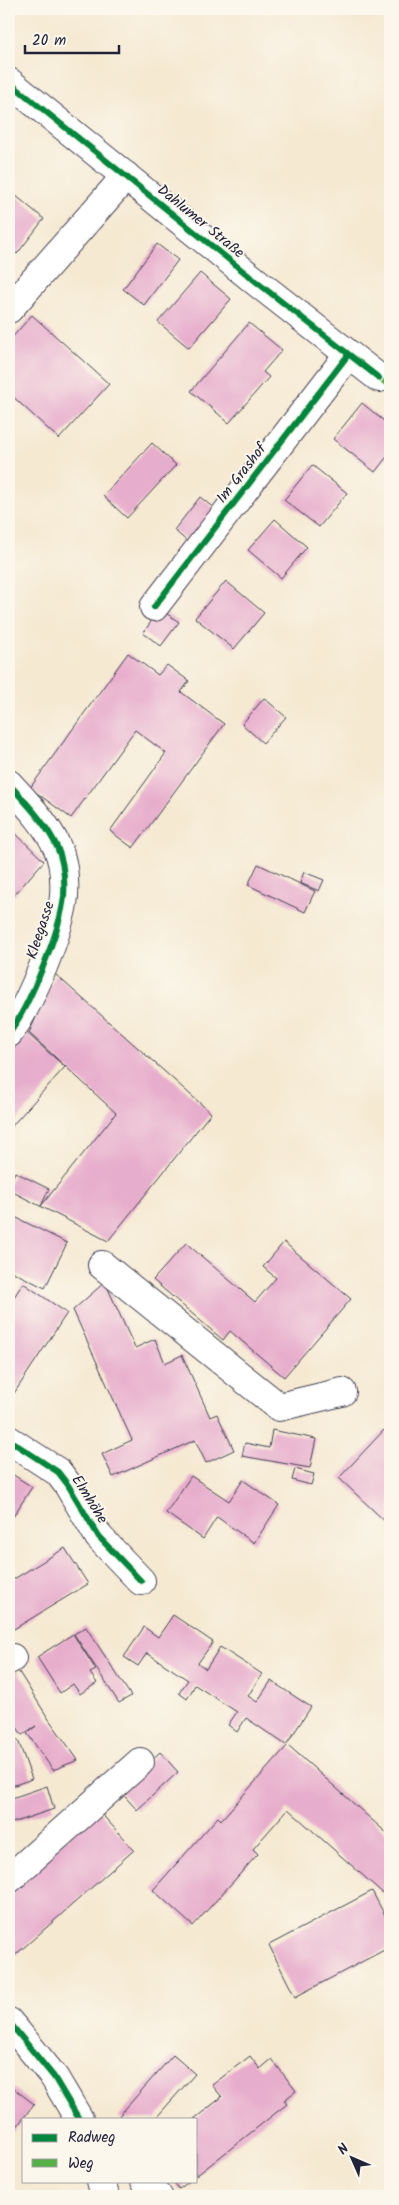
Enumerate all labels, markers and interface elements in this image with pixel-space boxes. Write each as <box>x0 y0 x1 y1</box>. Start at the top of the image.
scale bar <box>25 22 119 54</box>
text: 20 m <box>32 29 66 53</box>
street label: Dahlumer Straße <box>151 179 250 265</box>
street label: Im Grashof <box>211 437 274 509</box>
street label: Kleegasse <box>20 898 62 962</box>
street label: Elmhöhe <box>65 1470 114 1529</box>
legend <box>22 2118 198 2182</box>
text: Radweg <box>68 2126 115 2150</box>
north arrow <box>326 2132 376 2182</box>
text: N <box>333 2138 355 2160</box>
text: Weg <box>68 2152 94 2176</box>

